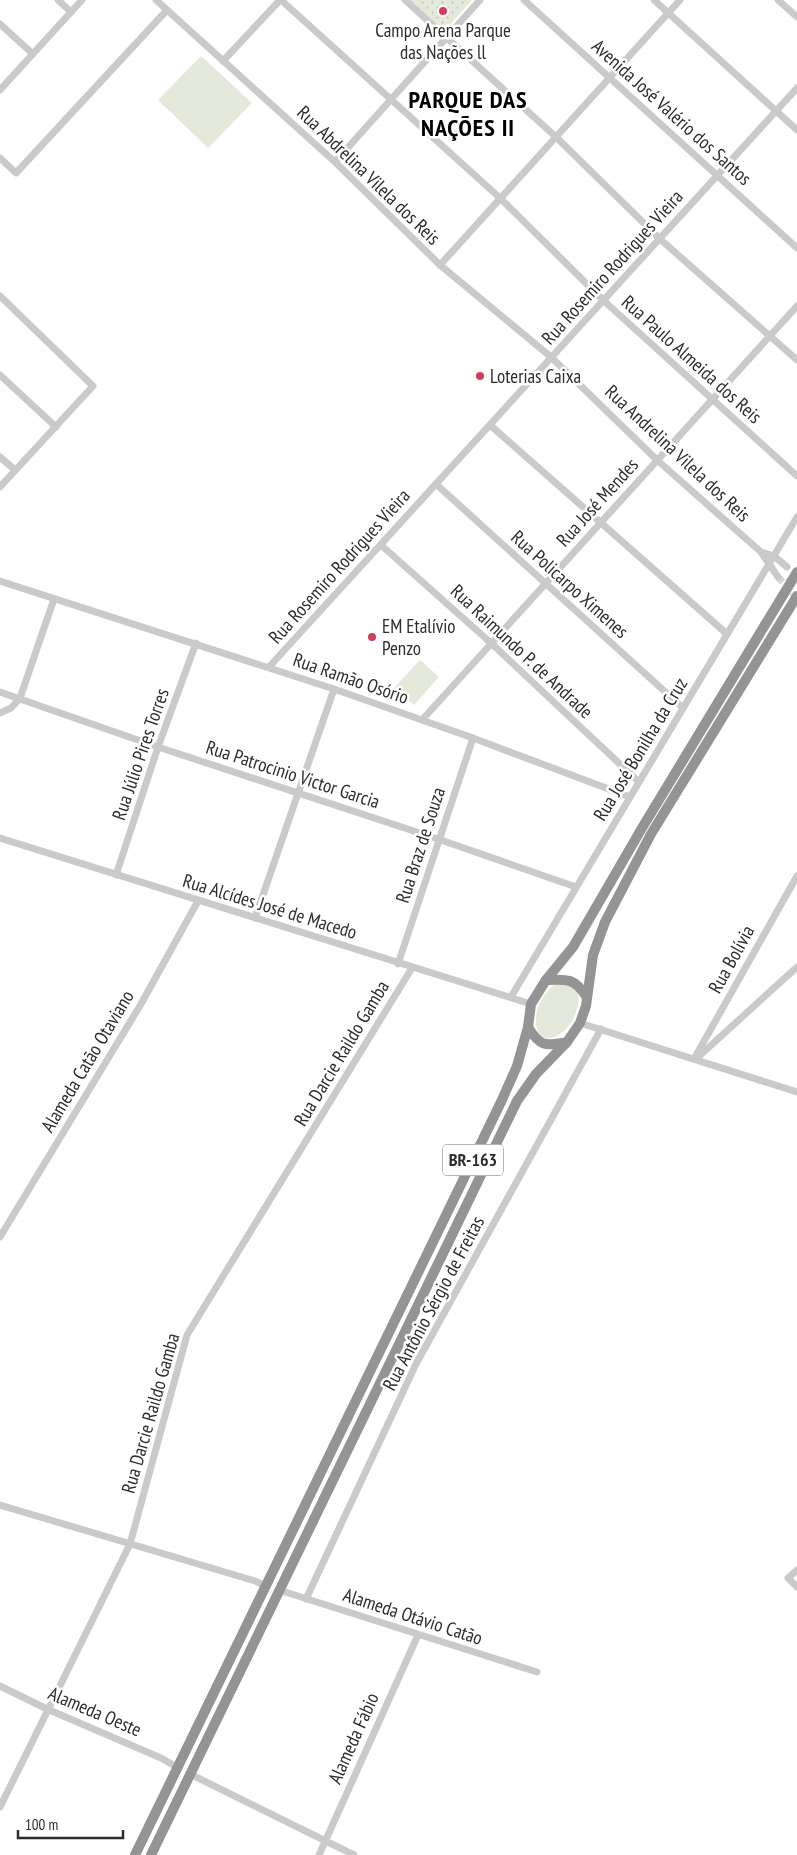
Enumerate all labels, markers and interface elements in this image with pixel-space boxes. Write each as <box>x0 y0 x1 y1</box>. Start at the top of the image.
marker: Campo Arena Parque das Nações ll <box>437 5 449 17</box>
place label: Campo Arena Parque das Nações ll <box>375 18 511 64</box>
street label: Avenida José Valério dos Santos <box>587 34 757 190</box>
district label: PARQUE DAS NAÇÕES II <box>408 84 528 143</box>
street label: Rua Abdrelina Vilela dos Reis <box>292 100 446 250</box>
street label: Rua Rosemiro Rodrigues Vieira <box>536 185 688 349</box>
street label: Rua Paulo Almeida dos Reis <box>617 290 767 428</box>
place label: Loterias Caixa <box>490 364 581 388</box>
marker: Loterias Caixa <box>474 370 486 382</box>
street label: Rua Andrelina Vilela dos Reis <box>600 379 756 527</box>
street label: Rua José Mendes <box>551 453 643 551</box>
street label: Rua Rosemiro Rodrigues Vieira <box>263 484 415 648</box>
street label: Rua Policarpo Ximenes <box>506 525 634 643</box>
street label: Rua Raimundo P. de Andrade <box>446 579 598 723</box>
place label: EM Etalívio Penzo <box>382 614 456 660</box>
marker: EM Etalívio Penzo <box>366 631 378 643</box>
street label: Rua Ramão Osório <box>290 647 412 709</box>
street label: Rua José Bonilha da Cruz <box>588 673 692 825</box>
street label: Rua Júlio Pires Torres <box>106 685 174 823</box>
street label: Rua Patrocinio Victor Garcia <box>203 735 383 813</box>
street label: Rua Braz de Souza <box>390 784 450 906</box>
street label: Rua Alcídes José de Macedo <box>180 868 360 944</box>
street label: Rua Bolívia <box>703 921 759 997</box>
street label: Rua Darcie Raildo Gamba <box>288 976 394 1130</box>
street label: Alameda Catão Otaviano <box>35 986 139 1136</box>
road number: BR-163 <box>443 1144 503 1176</box>
street label: Rua Antônio Sérgio de Freitas <box>377 1212 489 1394</box>
street label: Rua Darcie Raildo Gamba <box>116 1330 184 1496</box>
street label: Alameda Otávio Catão <box>340 1582 486 1650</box>
street label: Alameda Oeste <box>45 1681 145 1741</box>
street label: Alameda Fábio <box>322 1689 384 1787</box>
scale bar <box>18 1808 122 1840</box>
text: 100 m <box>25 1815 58 1834</box>

